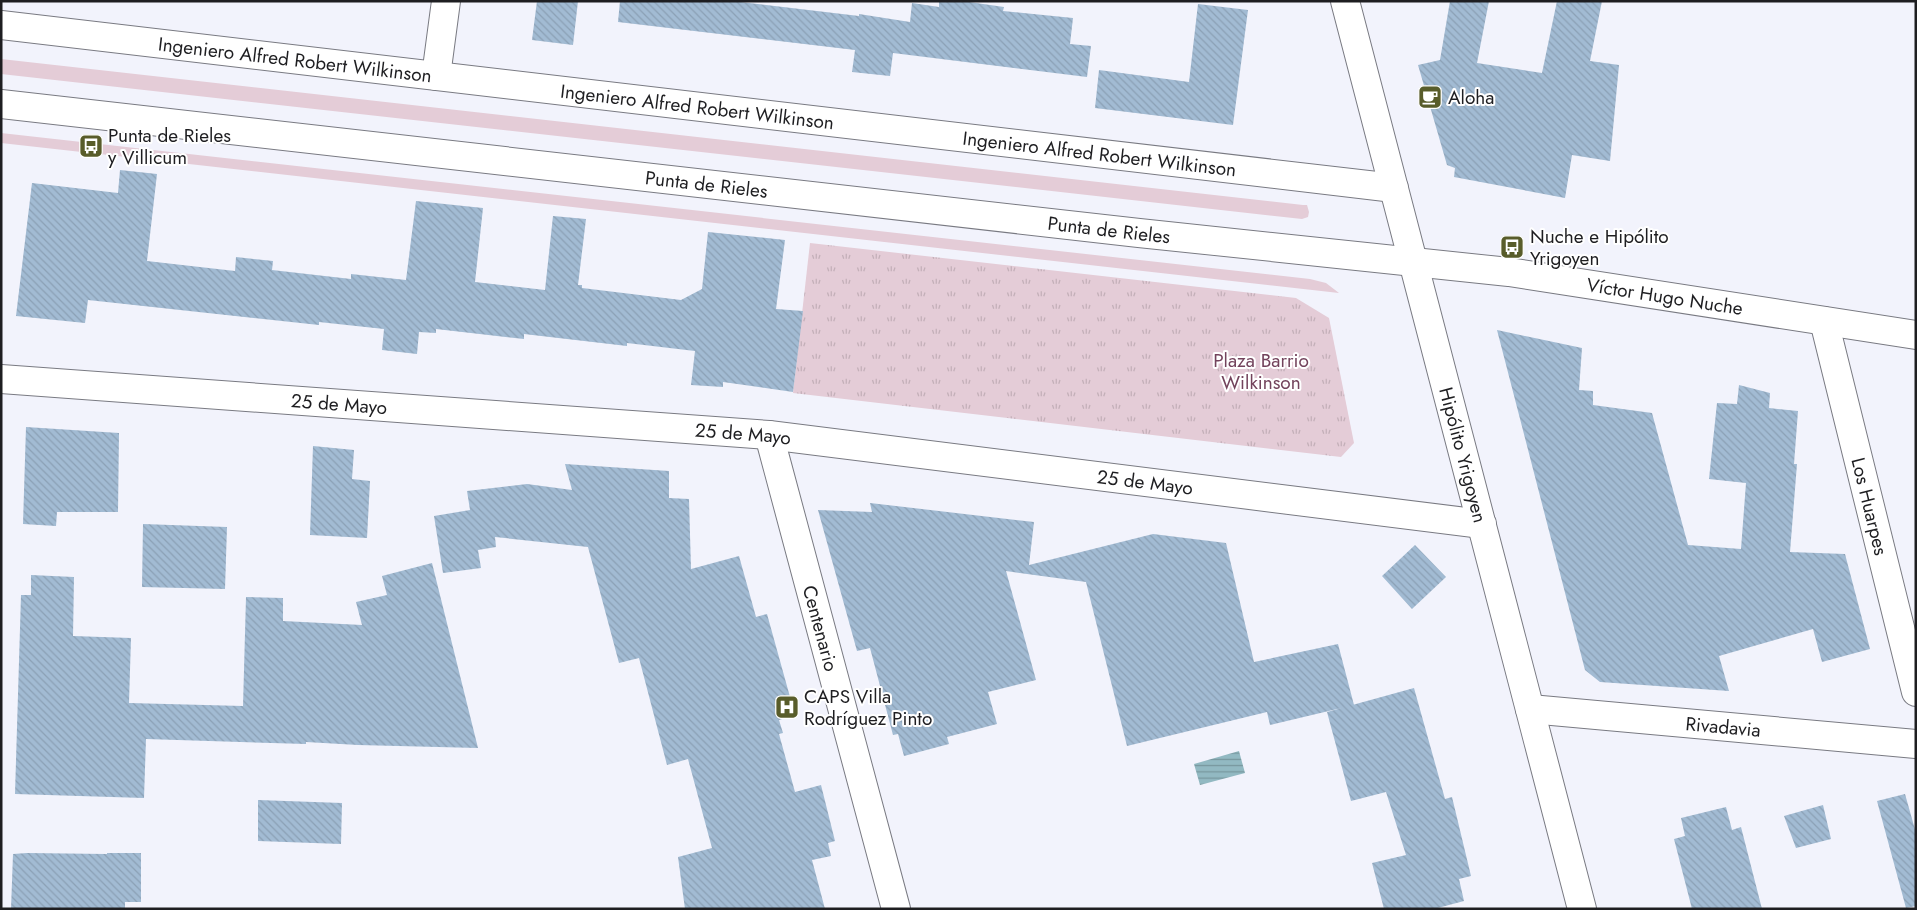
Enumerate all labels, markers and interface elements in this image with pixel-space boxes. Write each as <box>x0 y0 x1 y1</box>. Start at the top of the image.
street label: Ingeniero Alfred Robert Wilkinson <box>157 30 433 89</box>
street label: Ingeniero Alfred Robert Wilkinson <box>559 77 835 136</box>
cafe icon: Aloha <box>1417 84 1443 110</box>
place label: Aloha <box>1448 84 1494 111</box>
place label: Punta de Rieles y Villicum <box>108 122 231 171</box>
street label: Ingeniero Alfred Robert Wilkinson <box>961 124 1238 183</box>
bus stop icon: Punta de Rieles y Villicum <box>78 133 104 159</box>
street label: Punta de Rieles <box>644 164 769 204</box>
street label: Punta de Rieles <box>1046 209 1172 250</box>
place label: Nuche e Hipólito Yrigoyen <box>1530 223 1669 272</box>
bus stop icon: Nuche e Hipólito Yrigoyen <box>1499 234 1525 260</box>
street label: Víctor Hugo Nuche <box>1585 271 1745 322</box>
park label: Plaza Barrio Wilkinson <box>1213 347 1309 396</box>
street label: Hipólito Yrigoyen <box>1433 384 1494 526</box>
street label: 25 de Mayo <box>290 387 388 421</box>
street label: 25 de Mayo <box>694 416 793 451</box>
street label: Los Huarpes <box>1845 455 1895 558</box>
street label: 25 de Mayo <box>1096 463 1195 501</box>
street label: Centenario <box>796 582 845 674</box>
place label: CAPS Villa Rodríguez Pinto <box>804 683 932 732</box>
hospital icon: CAPS Villa Rodríguez Pinto <box>774 694 800 720</box>
street label: Rivadavia <box>1684 710 1762 743</box>

